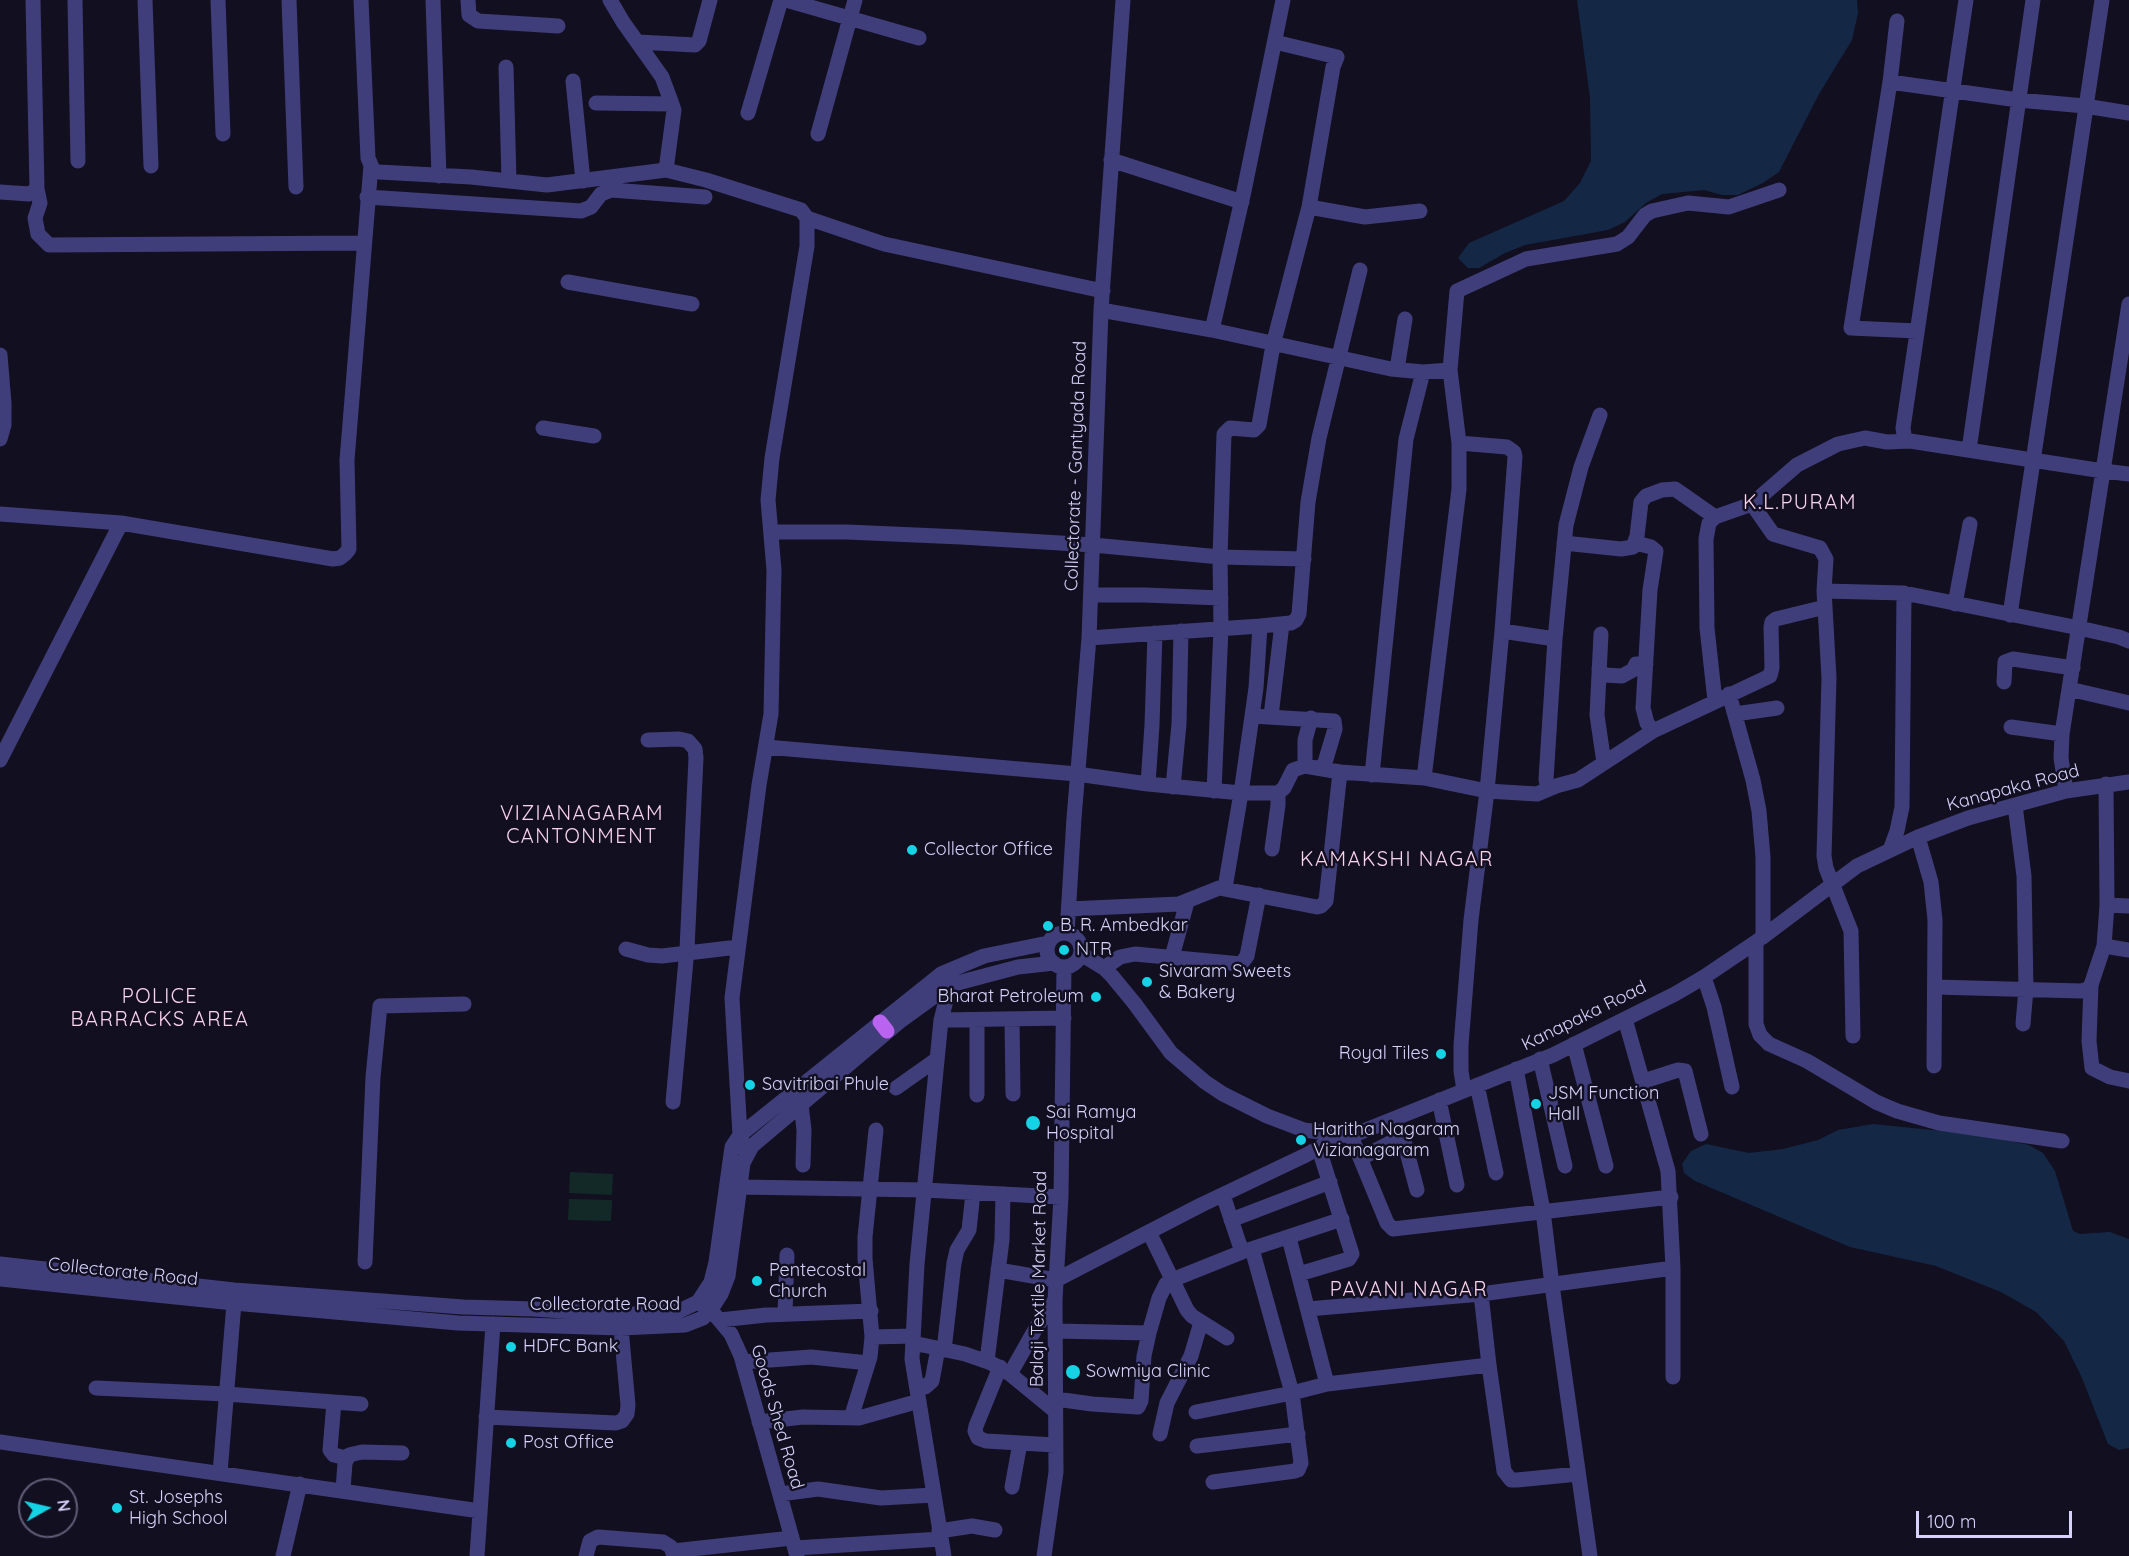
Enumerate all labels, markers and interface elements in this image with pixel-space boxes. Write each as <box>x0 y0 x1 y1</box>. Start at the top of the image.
street label: Collectorate - Gantyada Road <box>1061 340 1091 592</box>
district label: K.L.PURAM <box>1743 491 1857 515</box>
street label: Kanapaka Road <box>1944 760 2082 816</box>
district label: VIZIANAGARAM CANTONMENT <box>500 802 664 849</box>
place label: Collector Office <box>924 839 1053 861</box>
marker: Collector Office <box>905 843 919 857</box>
district label: KAMAKSHI NAGAR <box>1300 848 1494 872</box>
place label: B. R. Ambedkar <box>1060 915 1188 937</box>
marker: B. R. Ambedkar <box>1041 919 1055 933</box>
place label: NTR <box>1076 939 1112 961</box>
marker: NTR <box>1057 943 1071 957</box>
place label: Sivaram Sweets & Bakery <box>1159 961 1291 1004</box>
marker: Sivaram Sweets & Bakery <box>1140 975 1154 989</box>
street label: Kanapaka Road <box>1518 976 1650 1056</box>
district label: POLICE BARRACKS AREA <box>71 985 249 1032</box>
place label: Bharat Petroleum <box>938 986 1084 1008</box>
marker: Bharat Petroleum <box>1089 990 1103 1004</box>
place label: Royal Tiles <box>1339 1043 1429 1065</box>
marker: Royal Tiles <box>1434 1047 1448 1061</box>
place label: Savitribai Phule <box>762 1074 889 1096</box>
marker: Savitribai Phule <box>743 1078 757 1092</box>
place label: JSM Function Hall <box>1548 1083 1659 1126</box>
marker: JSM Function Hall <box>1529 1097 1543 1111</box>
place label: Sai Ramya Hospital <box>1046 1102 1136 1144</box>
marker: Sai Ramya Hospital <box>1024 1114 1042 1132</box>
place label: Haritha Nagaram Vizianagaram <box>1313 1119 1460 1162</box>
marker: Haritha Nagaram Vizianagaram <box>1294 1133 1308 1147</box>
street label: Balaji Textile Market Road <box>1026 1171 1052 1387</box>
street label: Collectorate Road <box>47 1253 199 1291</box>
place label: Pentecostal Church <box>769 1260 866 1302</box>
marker: Pentecostal Church <box>750 1274 764 1288</box>
district label: PAVANI NAGAR <box>1330 1278 1488 1302</box>
street label: Collectorate Road <box>530 1294 680 1316</box>
place label: HDFC Bank <box>523 1336 618 1358</box>
marker: HDFC Bank <box>504 1340 518 1354</box>
street label: Goods Shed Road <box>746 1342 808 1492</box>
place label: Sowmiya Clinic <box>1086 1361 1210 1383</box>
marker: Sowmiya Clinic <box>1064 1363 1082 1381</box>
place label: Post Office <box>523 1432 614 1454</box>
marker: Post Office <box>504 1436 518 1450</box>
north arrow <box>18 1478 78 1538</box>
place label: St. Josephs High School <box>129 1487 228 1530</box>
text: N <box>53 1499 75 1513</box>
scale bar <box>1919 1499 2075 1537</box>
marker: St. Josephs High School <box>110 1501 124 1515</box>
text: 100 m <box>1927 1510 1976 1533</box>

